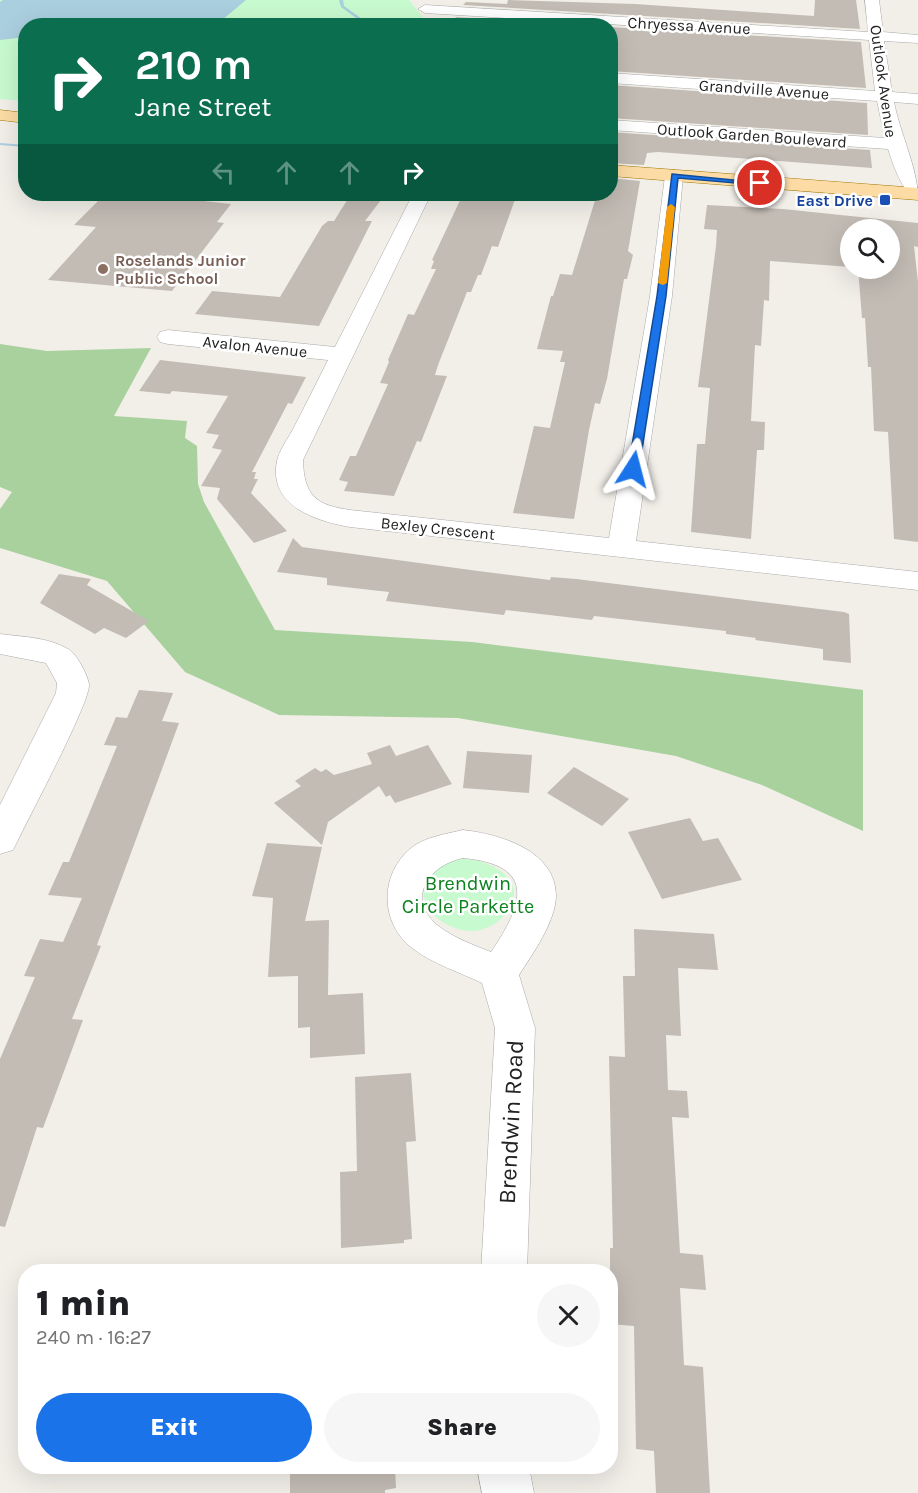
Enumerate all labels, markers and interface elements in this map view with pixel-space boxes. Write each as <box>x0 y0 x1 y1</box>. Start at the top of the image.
street label: Chryessa Avenue <box>627 13 751 38</box>
street label: Outlook Avenue <box>866 24 901 139</box>
text: 210 m <box>135 40 252 90</box>
icon: right <box>36 42 114 120</box>
street label: Grandville Avenue <box>698 75 830 104</box>
text: Jane Street <box>135 91 271 123</box>
street label: Outlook Garden Boulevard <box>657 119 847 152</box>
icon: left <box>207 156 240 189</box>
icon: ahead <box>270 156 303 189</box>
icon: ahead <box>333 156 366 189</box>
icon: right <box>396 156 429 189</box>
pin <box>734 157 785 208</box>
icon: arrive <box>743 166 776 199</box>
place label: East Drive <box>796 191 873 210</box>
marker: East Drive <box>878 193 892 207</box>
map controls <box>840 219 900 279</box>
button: search <box>840 219 900 279</box>
place label: Roselands Junior Public School <box>115 251 246 288</box>
marker: Roselands Junior Public School <box>96 262 110 276</box>
street label: Avalon Avenue <box>202 332 308 361</box>
position arrow <box>601 437 665 501</box>
street label: Bexley Crescent <box>380 513 496 544</box>
park label: Brendwin Circle Parkette <box>402 872 534 918</box>
street label: Brendwin Road <box>493 1039 529 1205</box>
text: 1 min <box>36 1282 130 1324</box>
button: close <box>537 1284 600 1347</box>
text: 240 m · 16:27 <box>36 1326 151 1349</box>
button: Exit <box>36 1393 312 1462</box>
button: Share <box>324 1393 600 1462</box>

